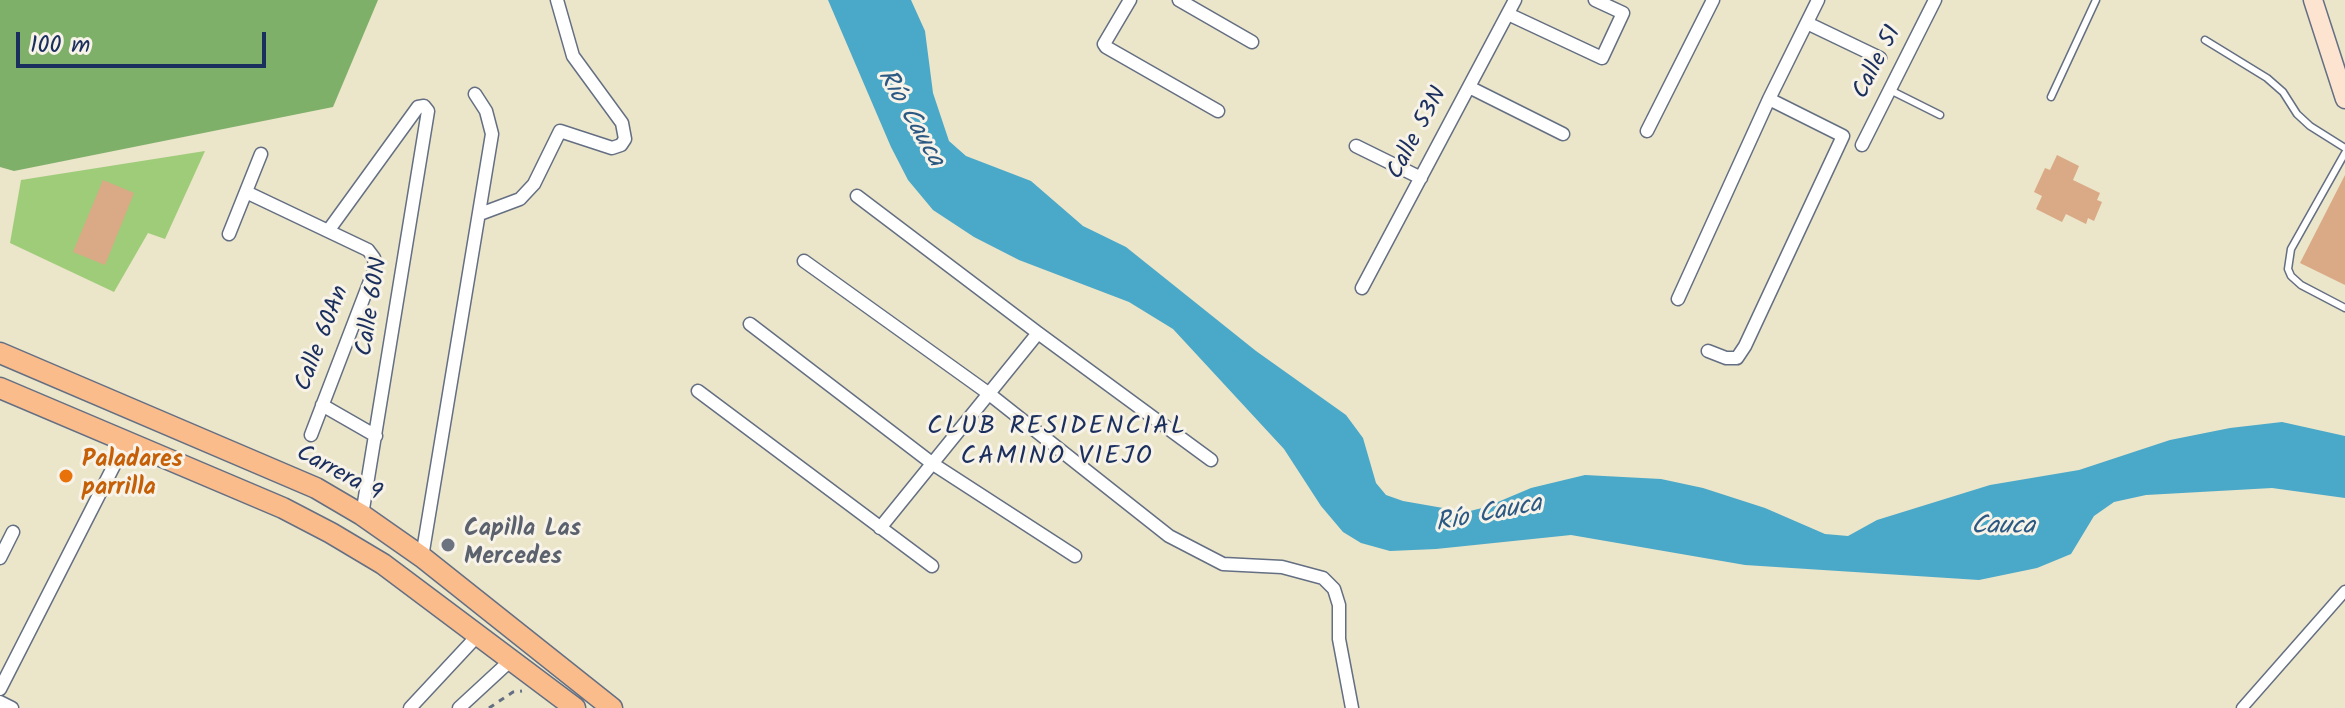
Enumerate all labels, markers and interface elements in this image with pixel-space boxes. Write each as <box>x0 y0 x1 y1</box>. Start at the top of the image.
scale bar <box>20 16 270 66</box>
street label: Calle 51 <box>1848 22 1910 104</box>
text: 100 m <box>30 26 90 65</box>
water label: Río Cauca <box>869 65 949 173</box>
street label: Calle 53N <box>1383 83 1455 185</box>
street label: Calle 60N <box>352 256 396 358</box>
street label: Calle 60An <box>291 282 357 396</box>
district label: CLUB RESIDENCIAL CAMINO VIEJO <box>927 413 1187 474</box>
street label: Carrera 9 <box>290 440 386 510</box>
place label: Paladares parrilla <box>82 448 183 504</box>
marker: Paladares parrilla <box>57 467 75 485</box>
water label: Río Cauca <box>1433 490 1545 542</box>
water label: Cauca <box>1971 513 2035 545</box>
place label: Capilla Las Mercedes <box>464 517 581 573</box>
marker: Capilla Las Mercedes <box>439 536 457 554</box>

